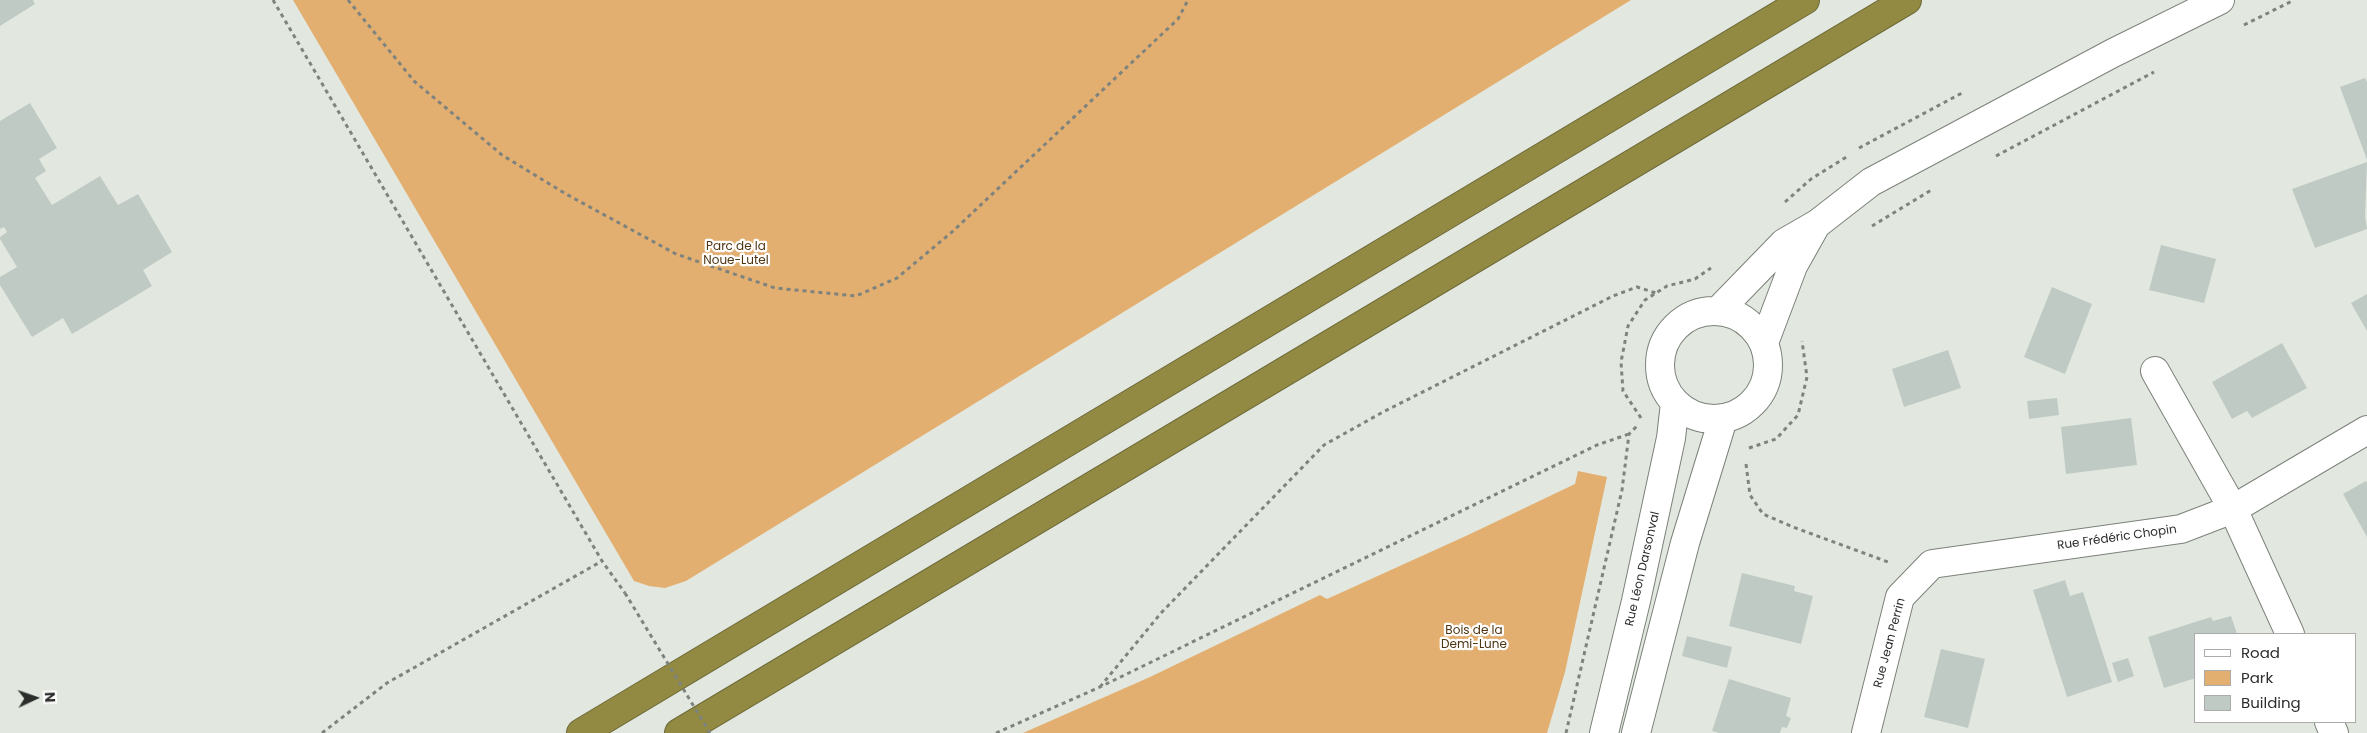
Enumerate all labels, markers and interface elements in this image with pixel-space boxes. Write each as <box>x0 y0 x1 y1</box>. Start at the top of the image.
park label: Parc de la Noue-Lutel <box>703 240 769 268</box>
street label: Rue Léon Darsonval <box>1623 510 1663 628</box>
street label: Rue Frédéric Chopin <box>2056 522 2178 554</box>
street label: Rue Jean Perrin <box>1871 597 1909 689</box>
park label: Bois de la Demi-Lune <box>1441 624 1507 652</box>
legend <box>2194 633 2357 723</box>
text: Road <box>2241 642 2280 663</box>
text: Park <box>2241 667 2273 688</box>
north arrow <box>10 673 60 723</box>
text: N <box>40 691 60 703</box>
text: Building <box>2241 692 2301 713</box>

